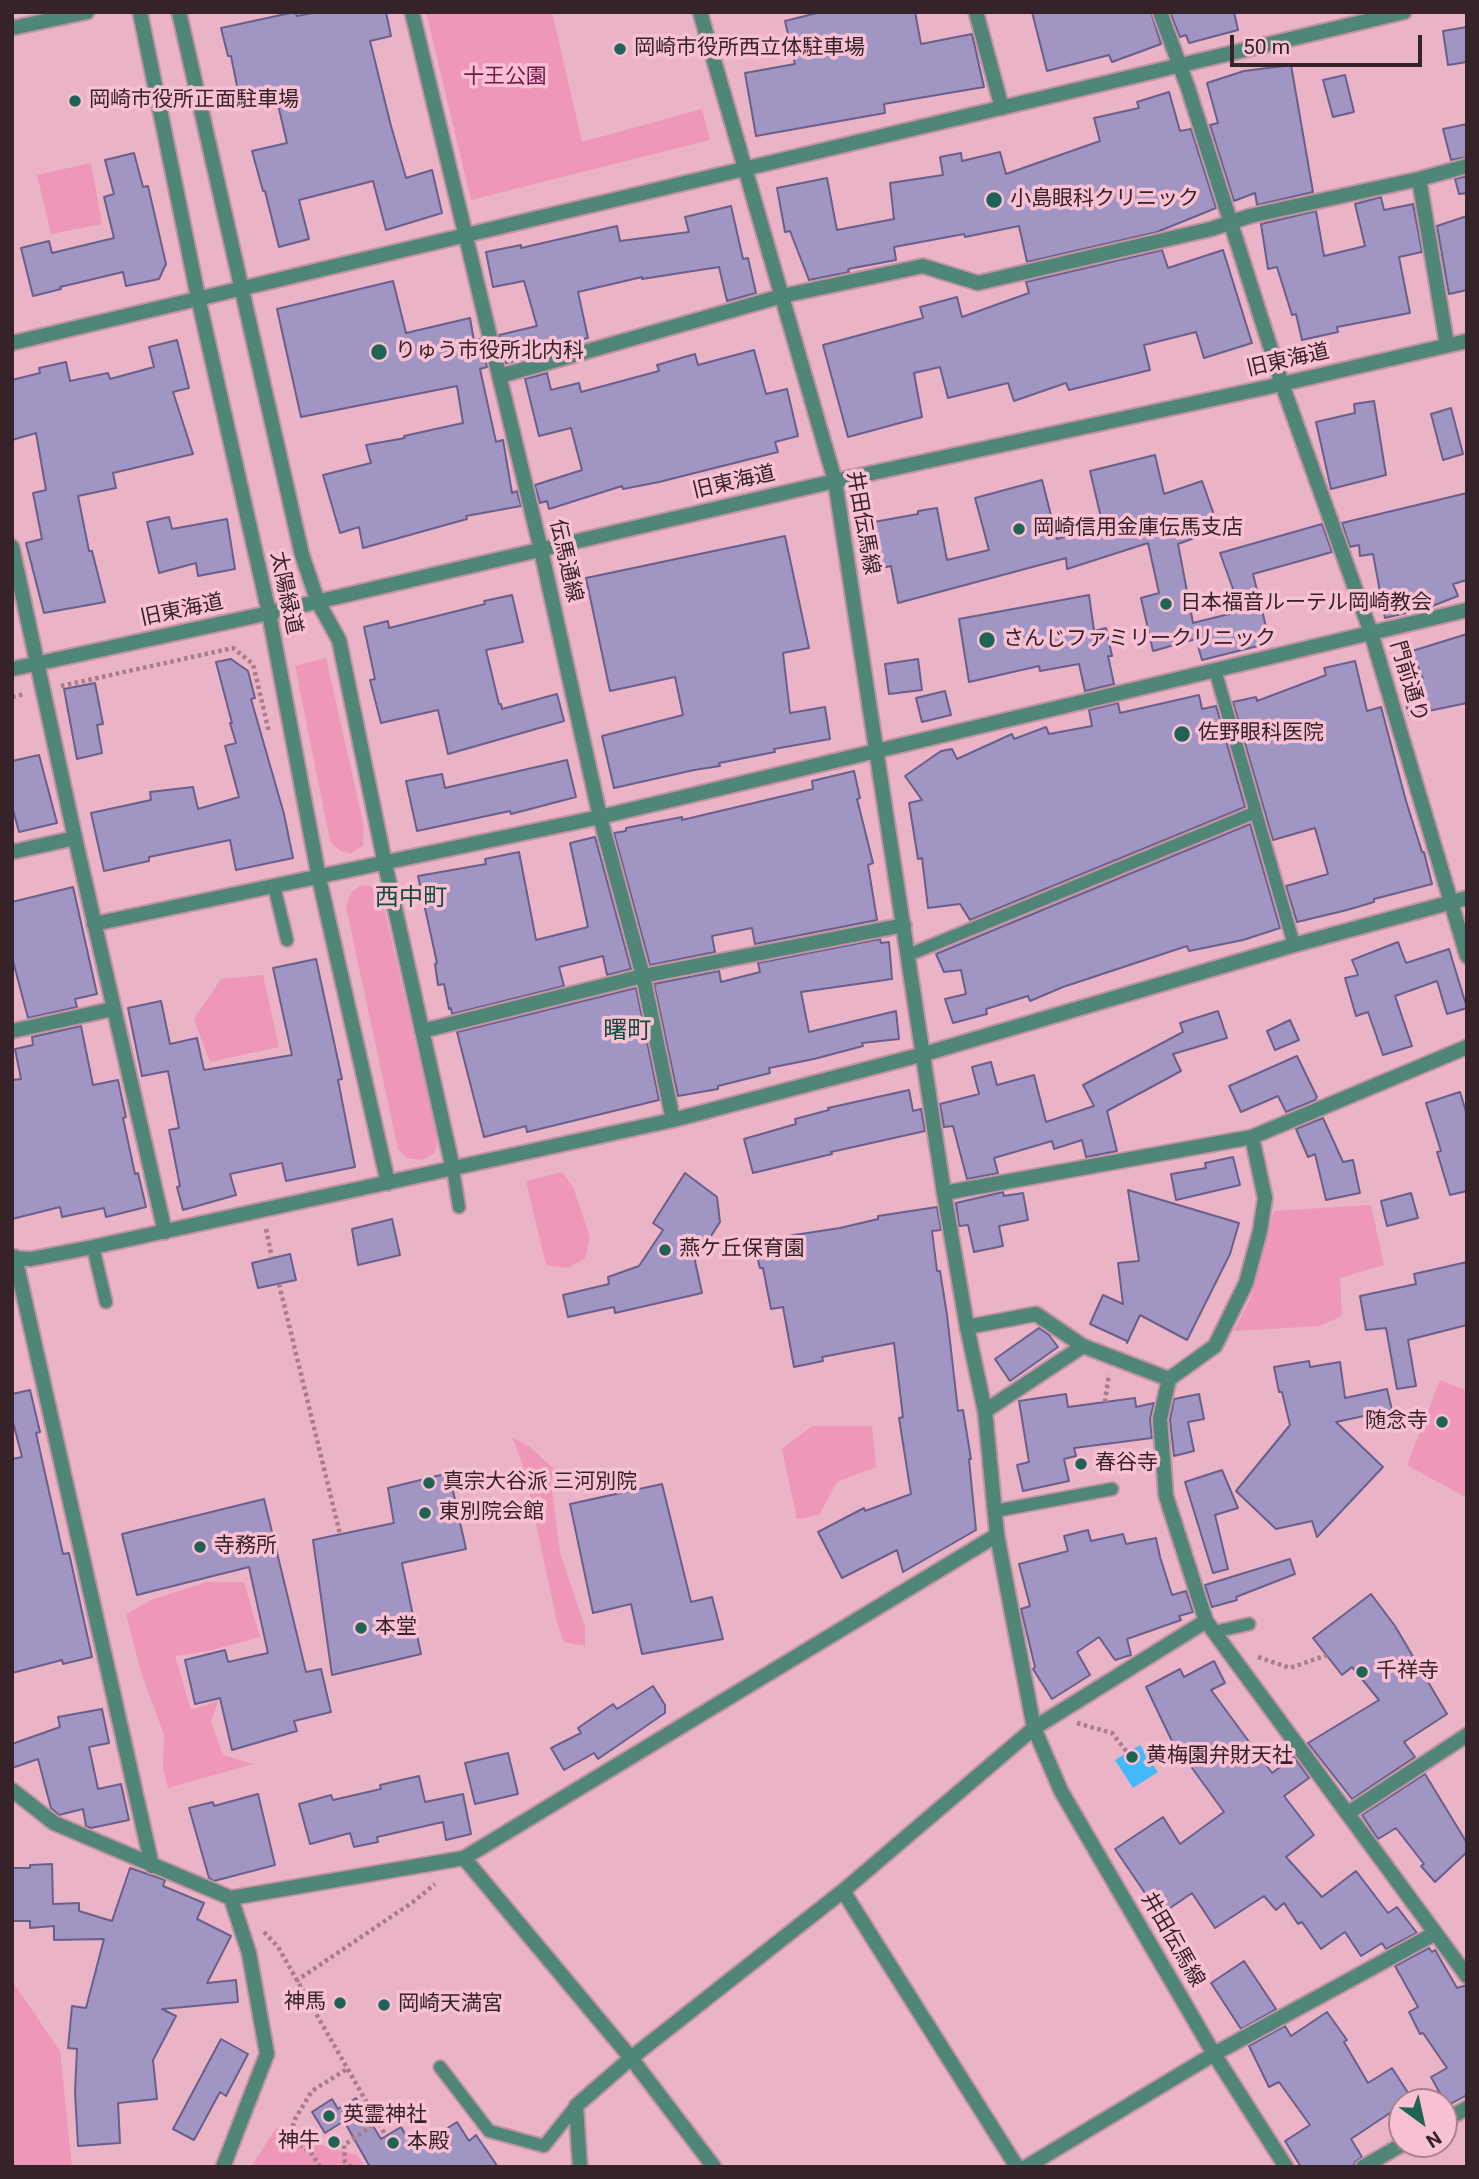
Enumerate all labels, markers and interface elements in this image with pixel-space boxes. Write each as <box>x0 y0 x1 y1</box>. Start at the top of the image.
scale bar <box>1234 21 1426 65</box>
text: 50 m <box>1243 35 1290 59</box>
place label: 岡崎市役所西立体駐車場 <box>634 36 865 62</box>
marker: 岡崎市役所西立体駐車場 <box>612 41 628 57</box>
park label: 十王公園 <box>463 65 547 91</box>
place label: 岡崎市役所正面駐車場 <box>89 88 299 114</box>
marker: 岡崎市役所正面駐車場 <box>67 93 83 109</box>
place label: 小島眼科クリニック <box>1010 187 1199 213</box>
marker: 小島眼科クリニック <box>984 190 1004 210</box>
place label: りゅう市役所北内科 <box>395 339 584 365</box>
street label: 旧東海道 <box>1244 339 1332 383</box>
marker: りゅう市役所北内科 <box>369 342 389 362</box>
street label: 旧東海道 <box>690 461 778 505</box>
street label: 井田伝馬線 <box>840 469 884 577</box>
place label: 岡崎信用金庫伝馬支店 <box>1033 516 1243 542</box>
street label: 伝馬通線 <box>543 517 587 605</box>
marker: 岡崎信用金庫伝馬支店 <box>1011 521 1027 537</box>
street label: 太陽緑道 <box>264 549 306 637</box>
street label: 旧東海道 <box>138 590 226 632</box>
place label: 日本福音ルーテル岡崎教会 <box>1180 591 1432 617</box>
marker: 日本福音ルーテル岡崎教会 <box>1158 596 1174 612</box>
place label: さんじファミリークリニック <box>1003 627 1276 653</box>
marker: さんじファミリークリニック <box>977 630 997 650</box>
street label: 門前通り <box>1384 638 1432 726</box>
place label: 佐野眼科医院 <box>1198 721 1324 747</box>
marker: 佐野眼科医院 <box>1172 724 1192 744</box>
district label: 西中町 <box>375 885 447 913</box>
district label: 曙町 <box>603 1018 651 1046</box>
place label: 燕ケ丘保育園 <box>679 1237 805 1263</box>
marker: 燕ケ丘保育園 <box>657 1242 673 1258</box>
place label: 随念寺 <box>1365 1409 1428 1435</box>
marker: 随念寺 <box>1434 1414 1450 1430</box>
place label: 春谷寺 <box>1095 1451 1158 1477</box>
marker: 春谷寺 <box>1073 1456 1089 1472</box>
place label: 真宗大谷派 三河別院 <box>443 1470 637 1496</box>
marker: 真宗大谷派 三河別院 <box>421 1475 437 1491</box>
place label: 東別院会館 <box>439 1500 544 1526</box>
marker: 東別院会館 <box>417 1505 433 1521</box>
place label: 寺務所 <box>214 1534 277 1560</box>
marker: 寺務所 <box>192 1539 208 1555</box>
place label: 本堂 <box>375 1615 417 1641</box>
marker: 本堂 <box>353 1620 369 1636</box>
place label: 千祥寺 <box>1376 1659 1439 1685</box>
marker: 千祥寺 <box>1354 1664 1370 1680</box>
place label: 黄梅園弁財天社 <box>1146 1744 1293 1770</box>
marker: 黄梅園弁財天社 <box>1124 1749 1140 1765</box>
street label: 井田伝馬線 <box>1135 1888 1209 1992</box>
place label: 神馬 <box>284 1990 326 2016</box>
place label: 岡崎天満宮 <box>398 1992 503 2018</box>
marker: 神馬 <box>332 1995 348 2011</box>
marker: 岡崎天満宮 <box>376 1997 392 2013</box>
north arrow <box>1388 2088 1458 2158</box>
place label: 英霊神社 <box>343 2103 427 2129</box>
marker: 英霊神社 <box>321 2108 337 2124</box>
text: N <box>1422 2126 1446 2153</box>
place label: 神牛 <box>278 2129 320 2155</box>
place label: 本殿 <box>407 2130 449 2156</box>
marker: 神牛 <box>326 2134 342 2150</box>
marker: 本殿 <box>385 2135 401 2151</box>

